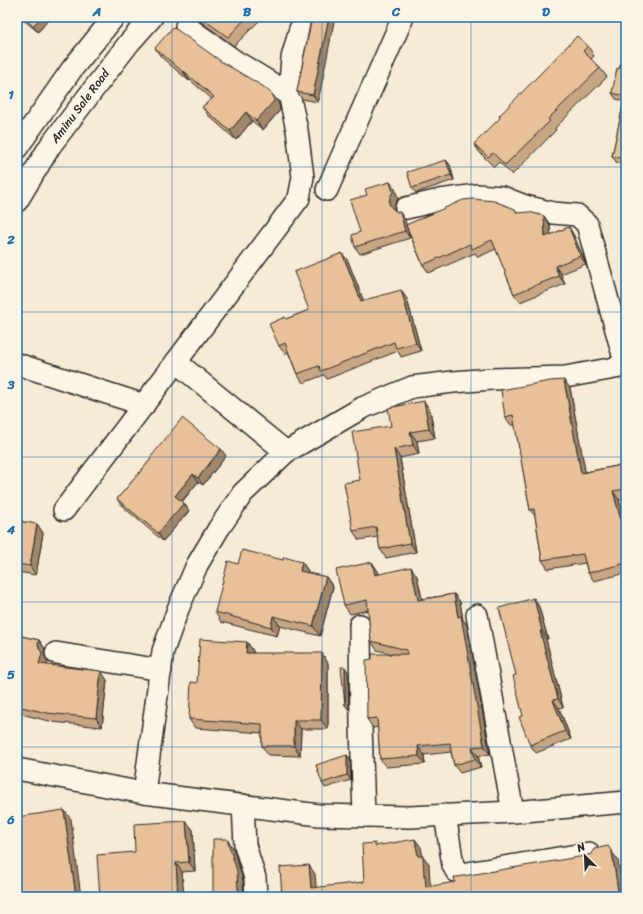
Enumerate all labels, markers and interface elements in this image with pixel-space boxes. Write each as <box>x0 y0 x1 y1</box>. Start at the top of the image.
text: A <box>92 0 101 23</box>
text: B <box>243 0 252 23</box>
text: C <box>391 0 401 23</box>
text: D <box>542 0 550 23</box>
street label: Aminu Sale Road <box>44 63 116 149</box>
text: 1 <box>8 83 14 106</box>
text: 2 <box>6 228 15 251</box>
text: 3 <box>6 373 15 396</box>
text: 4 <box>6 518 16 541</box>
text: 5 <box>7 663 15 686</box>
text: 6 <box>6 808 15 831</box>
north arrow <box>565 836 605 876</box>
text: N <box>573 837 589 858</box>

